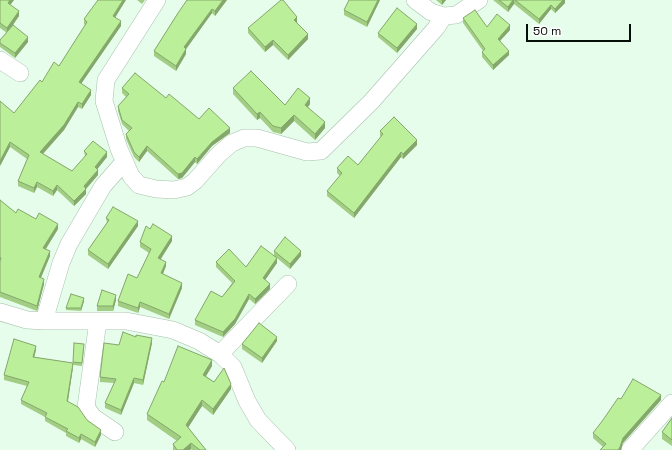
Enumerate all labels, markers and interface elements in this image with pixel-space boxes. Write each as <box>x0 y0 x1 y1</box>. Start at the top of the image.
scale bar <box>528 16 633 42</box>
text: 50 m <box>533 23 561 39</box>

